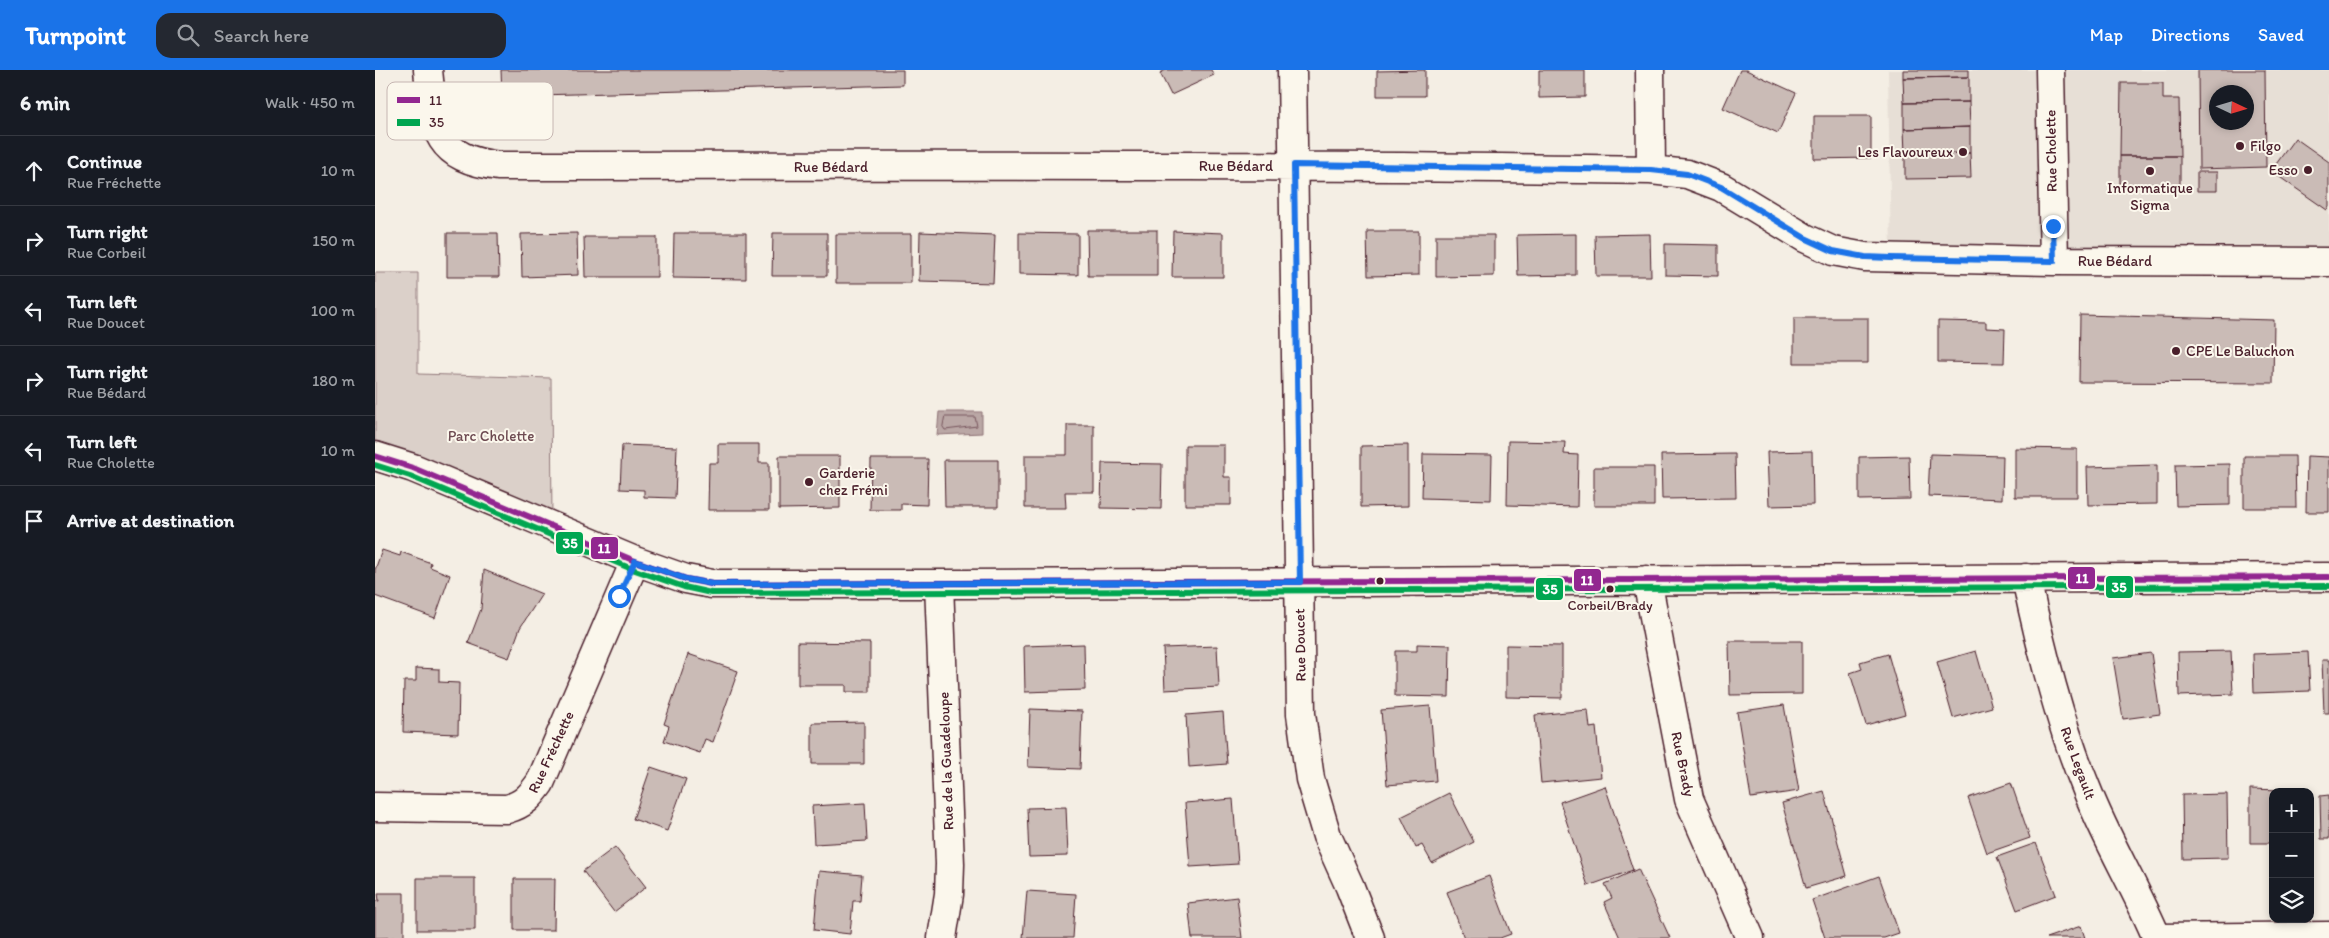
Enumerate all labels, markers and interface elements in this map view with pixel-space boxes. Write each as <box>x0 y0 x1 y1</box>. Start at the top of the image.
search box <box>156 13 506 58</box>
text: Turnpoint <box>25 21 126 50</box>
icon: search <box>174 21 202 49</box>
text: Search here <box>214 24 309 47</box>
text: Map <box>2090 24 2123 46</box>
text: Directions <box>2151 24 2230 46</box>
text: Saved <box>2258 24 2304 46</box>
legend <box>387 82 553 140</box>
north arrow <box>2209 85 2254 130</box>
text: 6 min <box>20 90 70 115</box>
text: 11 <box>429 92 442 109</box>
text: Walk · 450 m <box>265 93 355 112</box>
street label: Rue Cholette <box>2041 110 2061 192</box>
text: 35 <box>429 114 444 131</box>
place label: Filgo <box>2250 137 2281 155</box>
marker: Filgo <box>2234 140 2246 152</box>
place label: Les Flavoureux <box>1857 143 1953 161</box>
marker: Les Flavoureux <box>1957 146 1969 158</box>
text: Continue <box>67 150 142 173</box>
icon: ahead <box>20 157 48 185</box>
street label: Rue Bédard <box>1199 157 1273 175</box>
street label: Rue Bédard <box>794 158 868 176</box>
text: 10 m <box>321 161 355 180</box>
place label: Esso <box>2269 161 2298 179</box>
marker: Esso <box>2302 164 2314 176</box>
marker: Informatique Sigma <box>2144 165 2156 177</box>
text: Rue Fréchette <box>67 173 161 192</box>
place label: Informatique Sigma <box>2107 179 2193 214</box>
route end <box>2042 215 2065 238</box>
text: Turn right <box>67 220 148 243</box>
icon: right <box>20 227 48 255</box>
text: 150 m <box>312 231 355 250</box>
text: Rue Corbeil <box>67 243 146 262</box>
street label: Rue Bédard <box>2078 252 2152 270</box>
text: Turn left <box>67 290 137 313</box>
icon: left <box>20 297 48 325</box>
text: 100 m <box>311 301 355 320</box>
text: Rue Doucet <box>67 313 145 332</box>
place label: CPE Le Baluchon <box>2186 342 2295 360</box>
marker: CPE Le Baluchon <box>2170 345 2182 357</box>
text: Turn right <box>67 360 148 383</box>
icon: right <box>20 367 48 395</box>
text: 180 m <box>312 371 355 390</box>
text: Rue Bédard <box>67 383 146 402</box>
park label: Parc Cholette <box>448 427 534 445</box>
text: Turn left <box>67 430 137 453</box>
icon: left <box>20 437 48 465</box>
text: 10 m <box>321 441 355 460</box>
text: Rue Cholette <box>67 453 155 472</box>
place label: Garderie chez Frémi <box>819 464 888 499</box>
marker: Garderie chez Frémi <box>803 476 815 488</box>
icon: arrive <box>20 507 48 535</box>
text: Arrive at destination <box>67 509 234 532</box>
line badge: 35 <box>555 531 584 555</box>
text: 35 <box>563 535 578 552</box>
line badge: 11 <box>590 536 619 560</box>
text: 11 <box>598 540 611 557</box>
line badge: 11 <box>2067 566 2096 590</box>
line badge: 11 <box>1573 568 1602 592</box>
text: 11 <box>2076 570 2089 587</box>
text: 11 <box>1581 572 1594 589</box>
line badge: 35 <box>2105 575 2134 599</box>
unlabelled marker <box>1375 576 1385 586</box>
line badge: 35 <box>1535 577 1564 601</box>
text: 35 <box>2112 579 2127 596</box>
text: 35 <box>1543 581 1558 598</box>
marker: Corbeil/Brady <box>1605 584 1615 594</box>
route start <box>608 585 631 608</box>
place label: Corbeil/Brady <box>1567 597 1653 614</box>
street label: Rue Doucet <box>1290 608 1310 682</box>
street label: Rue de la Guadeloupe <box>935 691 957 831</box>
street label: Rue Fréchette <box>524 708 578 796</box>
street label: Rue Legault <box>2057 724 2100 802</box>
street label: Rue Brady <box>1667 730 1699 798</box>
map controls <box>2269 788 2314 923</box>
button: + <box>2269 788 2314 833</box>
button: − <box>2269 833 2314 878</box>
button: layers <box>2269 878 2314 923</box>

